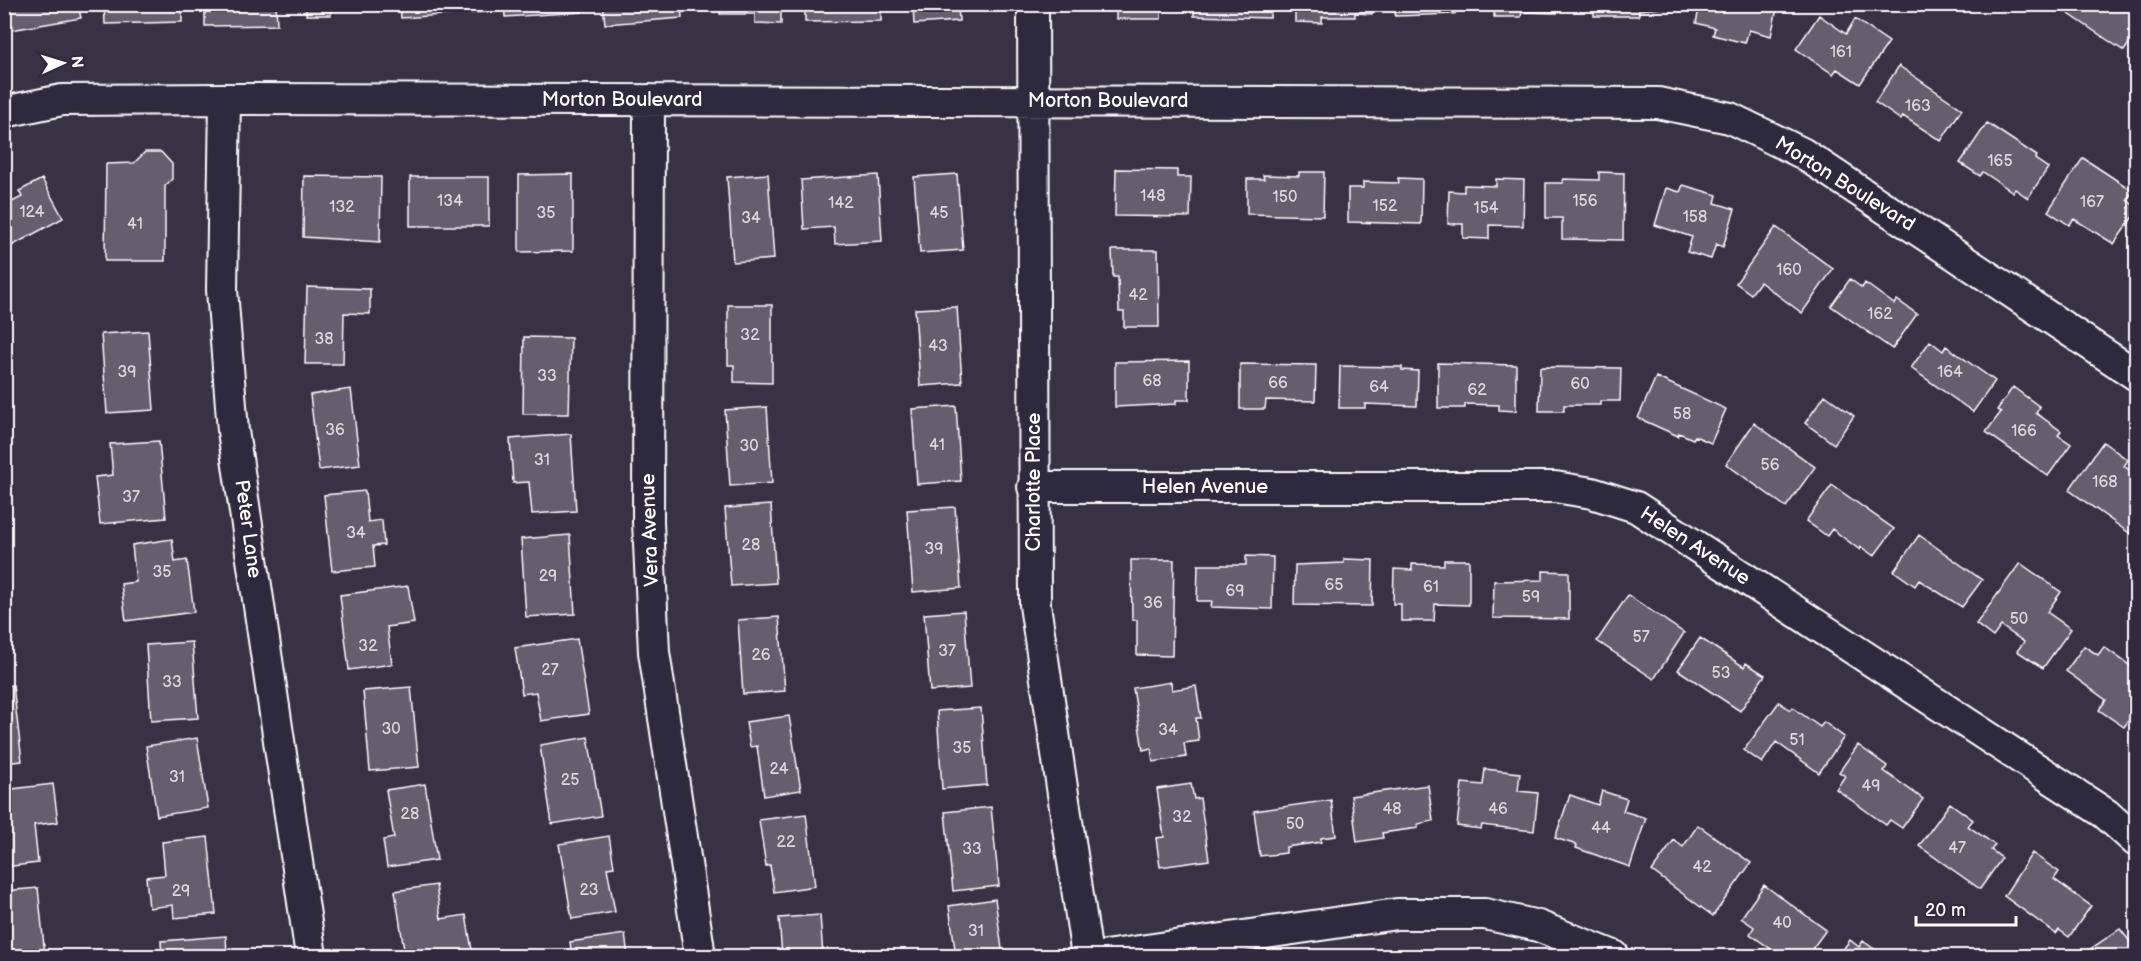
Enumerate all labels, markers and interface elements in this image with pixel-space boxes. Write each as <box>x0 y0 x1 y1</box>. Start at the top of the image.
north arrow <box>33 33 93 93</box>
house number: 161 <box>1830 43 1852 62</box>
text: N <box>67 55 86 69</box>
street label: Morton Boulevard <box>542 88 702 112</box>
street label: Morton Boulevard <box>1028 89 1188 113</box>
house number: 163 <box>1905 97 1931 116</box>
street label: Morton Boulevard <box>1770 131 1920 237</box>
house number: 165 <box>1987 152 2013 171</box>
house number: 148 <box>1140 187 1166 206</box>
house number: 150 <box>1273 188 1297 207</box>
house number: 134 <box>437 192 463 211</box>
house number: 156 <box>1572 192 1598 211</box>
house number: 167 <box>2080 193 2104 212</box>
house number: 142 <box>828 194 854 213</box>
house number: 152 <box>1373 197 1398 216</box>
house number: 132 <box>329 198 355 217</box>
house number: 154 <box>1473 199 1499 218</box>
house number: 124 <box>19 203 45 222</box>
house number: 35 <box>536 204 556 223</box>
house number: 45 <box>930 204 948 223</box>
house number: 158 <box>1683 208 1707 227</box>
house number: 34 <box>741 209 761 228</box>
house number: 41 <box>127 215 143 234</box>
house number: 160 <box>1776 261 1802 280</box>
house number: 42 <box>1128 286 1148 305</box>
house number: 162 <box>1867 305 1893 324</box>
house number: 32 <box>740 326 760 345</box>
house number: 38 <box>314 330 334 349</box>
house number: 43 <box>928 337 948 356</box>
house number: 39 <box>117 363 137 382</box>
house number: 164 <box>1937 363 1963 382</box>
house number: 33 <box>537 367 557 386</box>
house number: 68 <box>1142 372 1162 391</box>
house number: 66 <box>1268 374 1288 393</box>
house number: 60 <box>1570 375 1590 394</box>
house number: 64 <box>1369 378 1389 397</box>
house number: 62 <box>1467 381 1487 400</box>
house number: 58 <box>1673 405 1691 424</box>
street label: Charlotte Place <box>1022 412 1046 551</box>
house number: 36 <box>325 421 345 440</box>
house number: 166 <box>2011 422 2037 441</box>
house number: 41 <box>929 436 945 455</box>
house number: 30 <box>739 437 759 456</box>
house number: 31 <box>534 451 550 470</box>
house number: 56 <box>1761 456 1780 475</box>
street label: Vera Avenue <box>636 473 664 587</box>
house number: 168 <box>2092 473 2118 492</box>
street label: Helen Avenue <box>1142 475 1268 499</box>
street label: Peter Lane <box>229 478 267 580</box>
house number: 37 <box>122 488 140 507</box>
street label: Helen Avenue <box>1635 501 1755 591</box>
house number: 34 <box>346 524 366 543</box>
house number: 28 <box>742 536 760 555</box>
house number: 39 <box>924 540 944 559</box>
house number: 35 <box>152 563 172 582</box>
house number: 29 <box>539 567 557 586</box>
house number: 65 <box>1325 576 1343 595</box>
house number: 61 <box>1423 578 1439 597</box>
house number: 69 <box>1225 582 1245 601</box>
house number: 59 <box>1522 588 1540 607</box>
house number: 36 <box>1143 594 1163 613</box>
house number: 50 <box>2010 610 2028 629</box>
house number: 57 <box>1632 628 1650 647</box>
house number: 32 <box>358 637 378 656</box>
house number: 37 <box>938 642 956 661</box>
house number: 26 <box>751 646 771 665</box>
house number: 27 <box>541 661 559 680</box>
house number: 53 <box>1711 664 1731 683</box>
house number: 33 <box>162 673 182 692</box>
house number: 30 <box>381 720 401 739</box>
house number: 34 <box>1158 721 1178 740</box>
house number: 51 <box>1789 731 1805 750</box>
house number: 35 <box>952 739 972 758</box>
house number: 24 <box>770 760 789 779</box>
house number: 31 <box>169 768 185 787</box>
house number: 25 <box>561 771 579 790</box>
house number: 49 <box>1861 777 1881 796</box>
house number: 48 <box>1382 800 1402 819</box>
house number: 46 <box>1488 800 1508 819</box>
house number: 28 <box>401 805 419 824</box>
house number: 32 <box>1172 808 1192 827</box>
house number: 50 <box>1286 815 1304 834</box>
house number: 44 <box>1591 819 1611 838</box>
house number: 22 <box>777 833 796 852</box>
house number: 47 <box>1948 839 1966 858</box>
house number: 33 <box>962 840 982 859</box>
house number: 42 <box>1692 858 1712 877</box>
house number: 23 <box>580 881 599 900</box>
house number: 29 <box>172 882 190 901</box>
scale bar <box>1916 889 2016 927</box>
text: 20 m <box>1925 900 1966 921</box>
house number: 40 <box>1772 914 1792 933</box>
house number: 31 <box>968 922 984 941</box>

